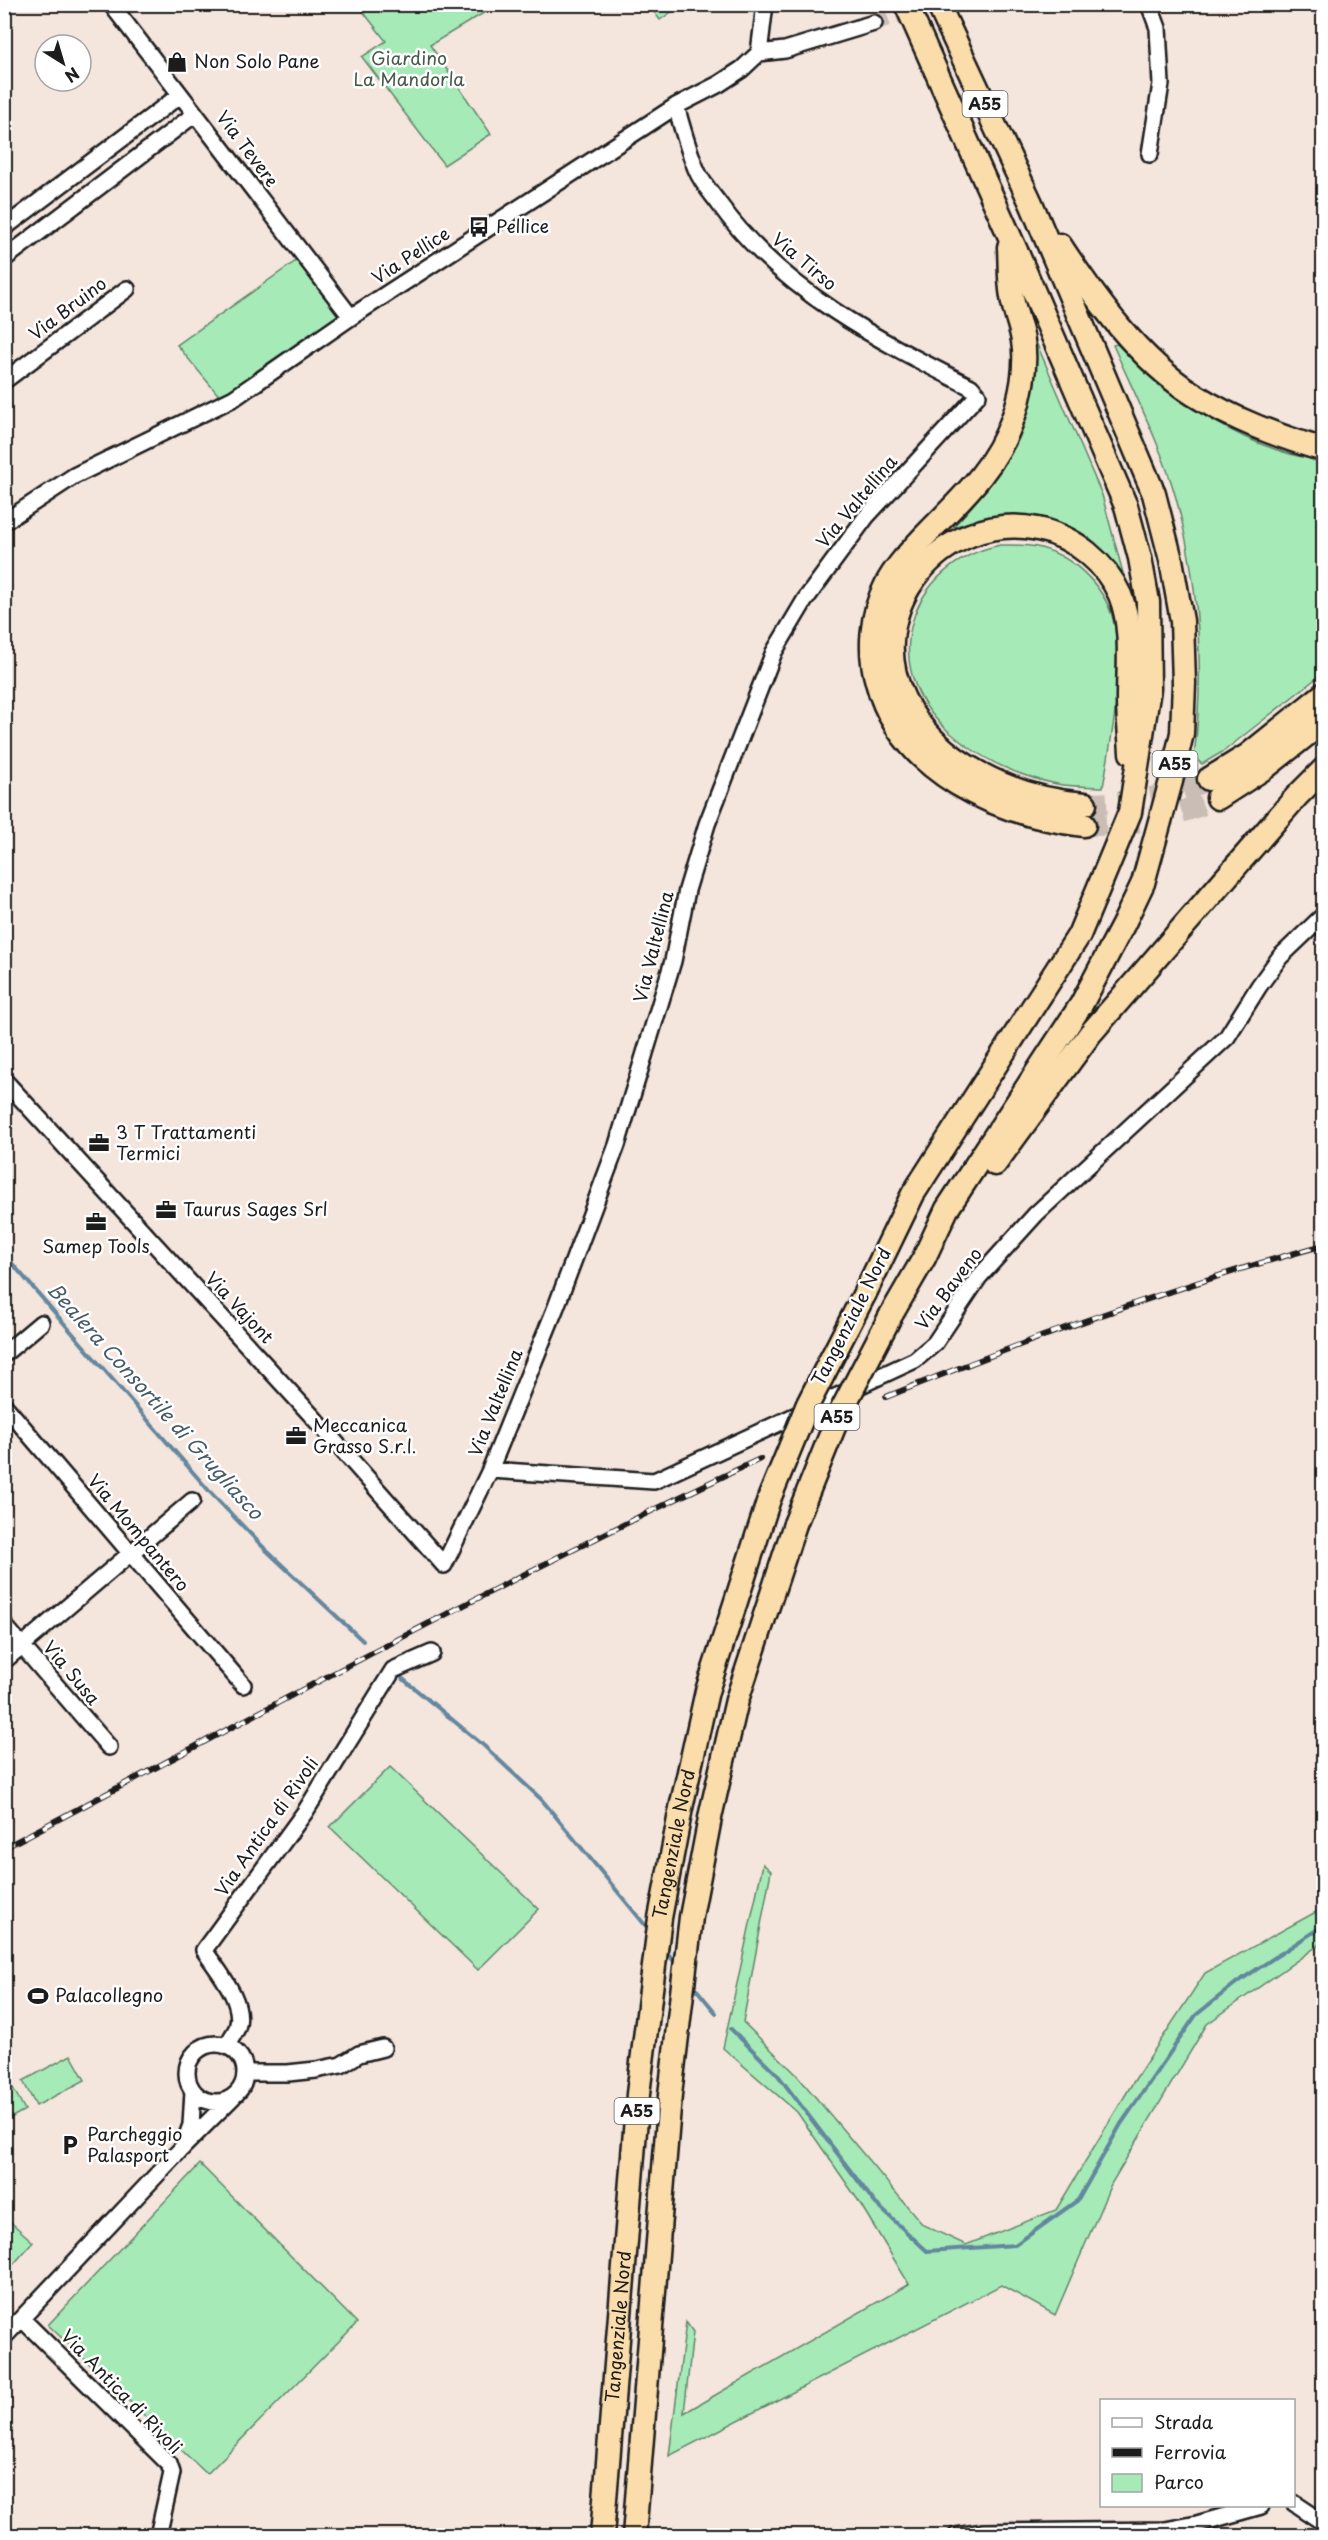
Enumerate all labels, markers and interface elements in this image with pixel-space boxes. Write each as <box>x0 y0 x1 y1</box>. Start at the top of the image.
north arrow <box>33 33 93 93</box>
park label: Giardino La Mandorla <box>353 44 465 92</box>
place label: Non Solo Pane <box>194 47 320 74</box>
shop icon: Non Solo Pane <box>165 50 189 74</box>
text: N <box>60 62 85 89</box>
road number: A55 <box>962 91 1008 117</box>
street label: Via Tevere <box>210 104 286 192</box>
place label: Pellice <box>496 212 549 239</box>
bus stop icon: Pellice <box>467 215 491 239</box>
street label: Via Pellice <box>366 219 455 290</box>
street label: Via Tirso <box>766 225 844 296</box>
street label: Via Bruino <box>23 270 112 346</box>
street label: Via Valtellina <box>809 448 903 553</box>
road number: A55 <box>1152 751 1198 777</box>
street label: Via Valtellina <box>626 887 680 1005</box>
place label: 3 T Trattamenti Termici <box>116 1118 256 1166</box>
office icon: 3 T Trattamenti Termici <box>87 1131 111 1155</box>
place label: Taurus Sages Srl <box>183 1195 328 1222</box>
office icon: Taurus Sages Srl <box>154 1198 178 1222</box>
office icon: Samep Tools <box>84 1210 108 1234</box>
place label: Samep Tools <box>42 1232 150 1259</box>
street label: Via Baveno <box>908 1241 988 1335</box>
street label: Tangenziale Nord <box>804 1242 897 1390</box>
street label: Via Vajont <box>200 1265 281 1349</box>
water label: Bealera Consortile di Grugliasco <box>41 1275 271 1526</box>
street label: Via Valtellina <box>461 1344 529 1460</box>
road number: A55 <box>814 1404 860 1430</box>
place label: Meccanica Grasso S.r.l. <box>313 1411 417 1459</box>
office icon: Meccanica Grasso S.r.l. <box>284 1424 308 1448</box>
street label: Via Mompantero <box>82 1467 196 1597</box>
street label: Via Susa <box>37 1634 107 1710</box>
street label: Via Antica di Rivoli <box>207 1751 324 1901</box>
street label: Tangenziale Nord <box>645 1766 701 1921</box>
place label: Palacollegno <box>55 1981 163 2008</box>
sports icon: Palacollegno <box>26 1984 50 2008</box>
road number: A55 <box>614 2098 660 2124</box>
place label: Parcheggio Palasport <box>87 2120 182 2168</box>
parking icon: Parcheggio Palasport <box>58 2133 82 2157</box>
street label: Tangenziale Nord <box>598 2250 637 2404</box>
street label: Via Antica di Rivoli <box>55 2322 189 2460</box>
legend <box>1100 2399 1295 2507</box>
text: Strada <box>1154 2408 1214 2435</box>
text: Ferrovia <box>1154 2438 1227 2465</box>
text: Parco <box>1154 2468 1204 2495</box>

